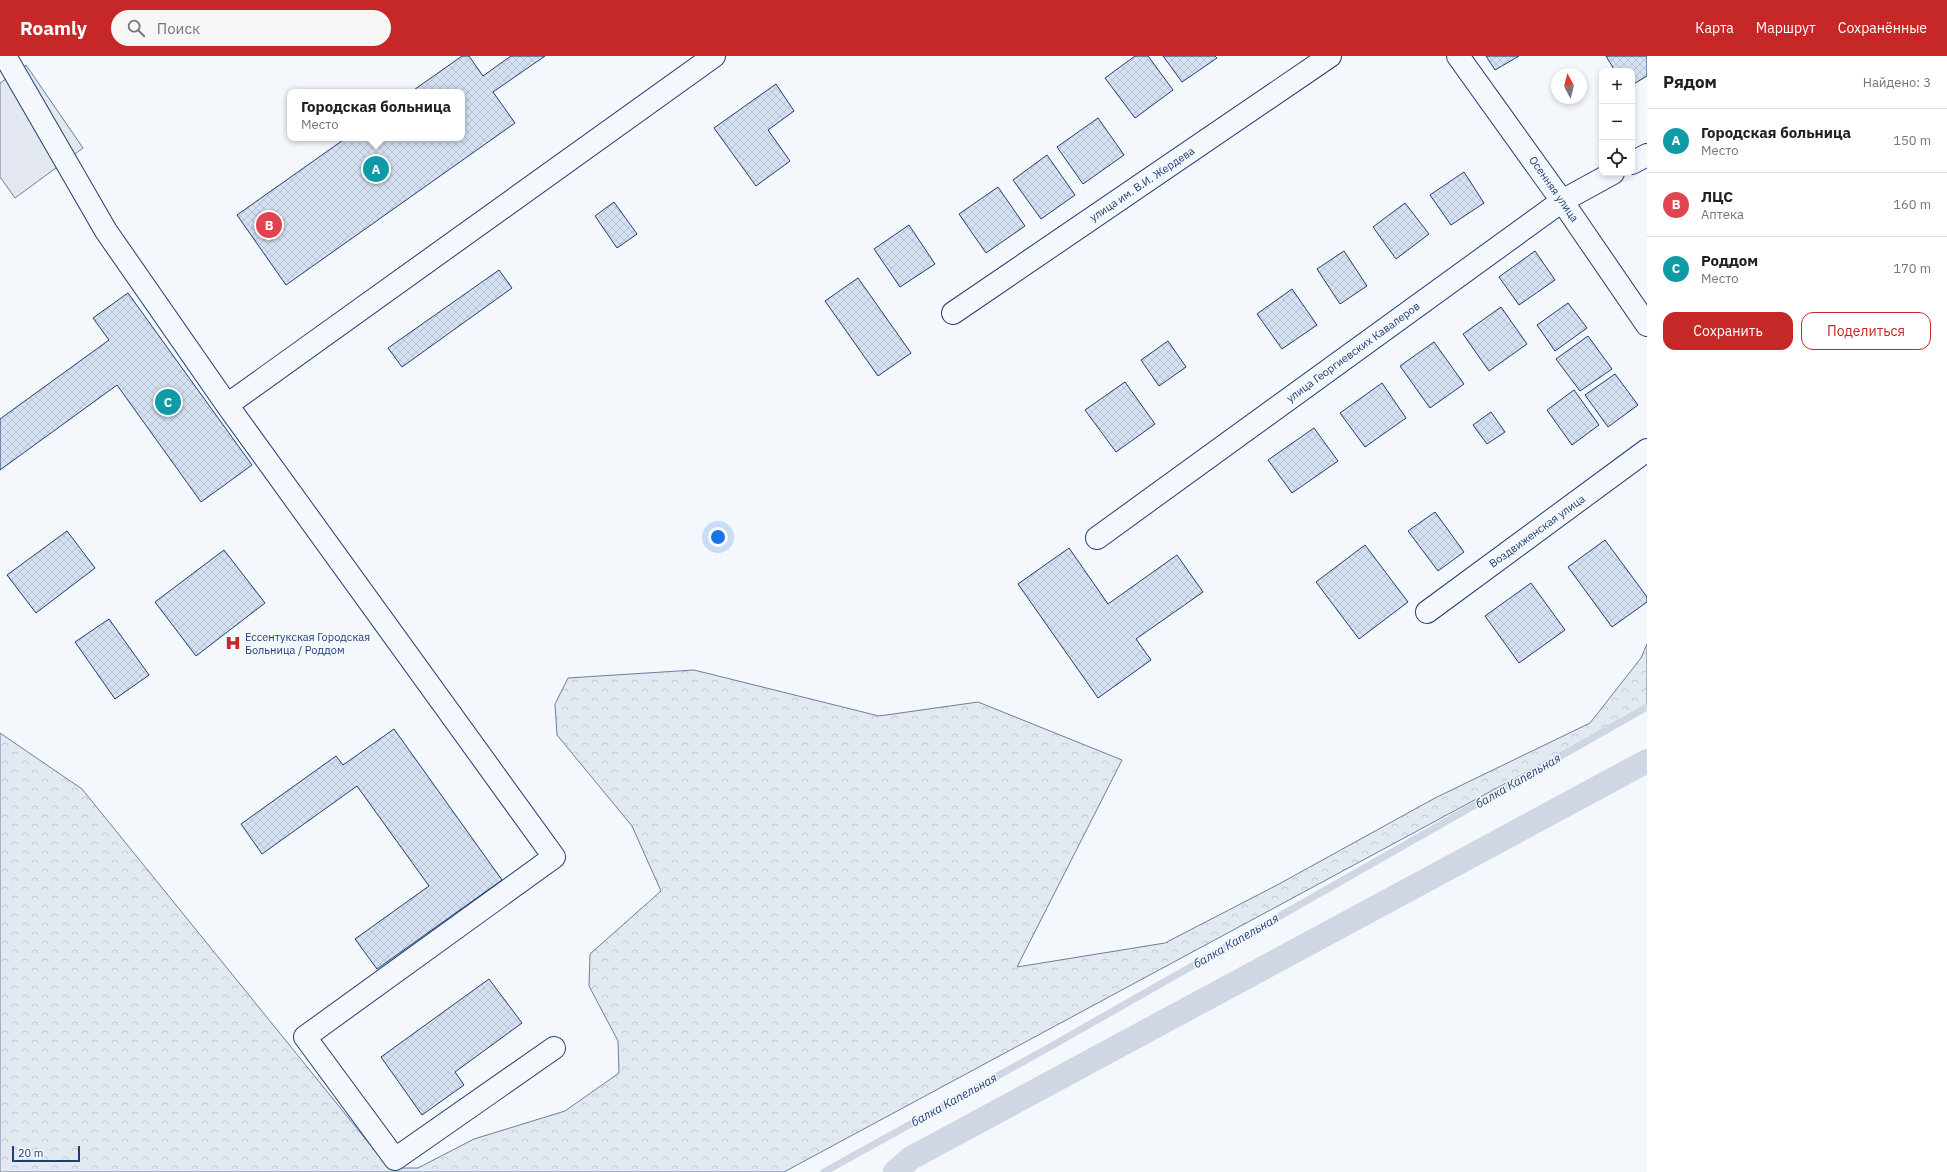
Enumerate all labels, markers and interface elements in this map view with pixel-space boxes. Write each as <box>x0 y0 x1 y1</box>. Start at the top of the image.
search box <box>111 10 391 46</box>
text: Roamly <box>20 16 87 40</box>
icon: search <box>125 17 147 39</box>
text: Поиск <box>157 19 200 38</box>
text: Карта <box>1695 19 1734 37</box>
text: Маршрут <box>1756 19 1816 37</box>
text: Сохранённые <box>1838 19 1927 37</box>
north arrow <box>1551 68 1587 104</box>
map controls <box>1599 68 1635 176</box>
button: + <box>1599 68 1635 104</box>
text: Рядом <box>1663 71 1717 93</box>
text: Найдено: 3 <box>1863 74 1931 91</box>
popup <box>287 89 465 141</box>
text: Городская больница <box>301 97 451 116</box>
button: − <box>1599 104 1635 140</box>
text: Место <box>301 116 339 133</box>
text: Городская больница <box>1701 123 1851 142</box>
text: A <box>1672 132 1680 149</box>
text: 150 m <box>1893 132 1931 149</box>
button: locate <box>1599 140 1635 176</box>
text: Место <box>1701 142 1739 159</box>
street label: улица им. В.И. Жердева <box>1087 144 1197 224</box>
street label: Осенняя улица <box>1526 153 1582 225</box>
pin: A <box>363 154 389 184</box>
text: ЛЦС <box>1701 187 1733 206</box>
text: B <box>1672 196 1680 213</box>
text: 160 m <box>1893 196 1931 213</box>
text: Аптека <box>1701 206 1744 223</box>
pin: B <box>256 210 282 240</box>
text: Роддом <box>1701 251 1758 270</box>
text: C <box>1672 260 1680 277</box>
text: 170 m <box>1893 260 1931 277</box>
text: Место <box>1701 270 1739 287</box>
street label: улица Георгиевских Кавалеров <box>1283 299 1423 405</box>
button: Сохранить <box>1663 312 1793 350</box>
button: Поделиться <box>1801 312 1931 350</box>
pin: C <box>155 387 181 417</box>
street label: Воздвиженская улица <box>1486 491 1588 570</box>
your location <box>708 527 728 547</box>
place label: Ессентукская Городская Больница / Роддом <box>245 630 370 657</box>
hospital icon: Ессентукская Городская Больница / Роддом <box>224 634 242 652</box>
water label: балка Капельная <box>1472 750 1563 811</box>
water label: балка Капельная <box>1190 910 1281 971</box>
water label: балка Капельная <box>908 1070 999 1129</box>
scale bar <box>12 1144 80 1163</box>
text: 20 m <box>18 1146 43 1160</box>

